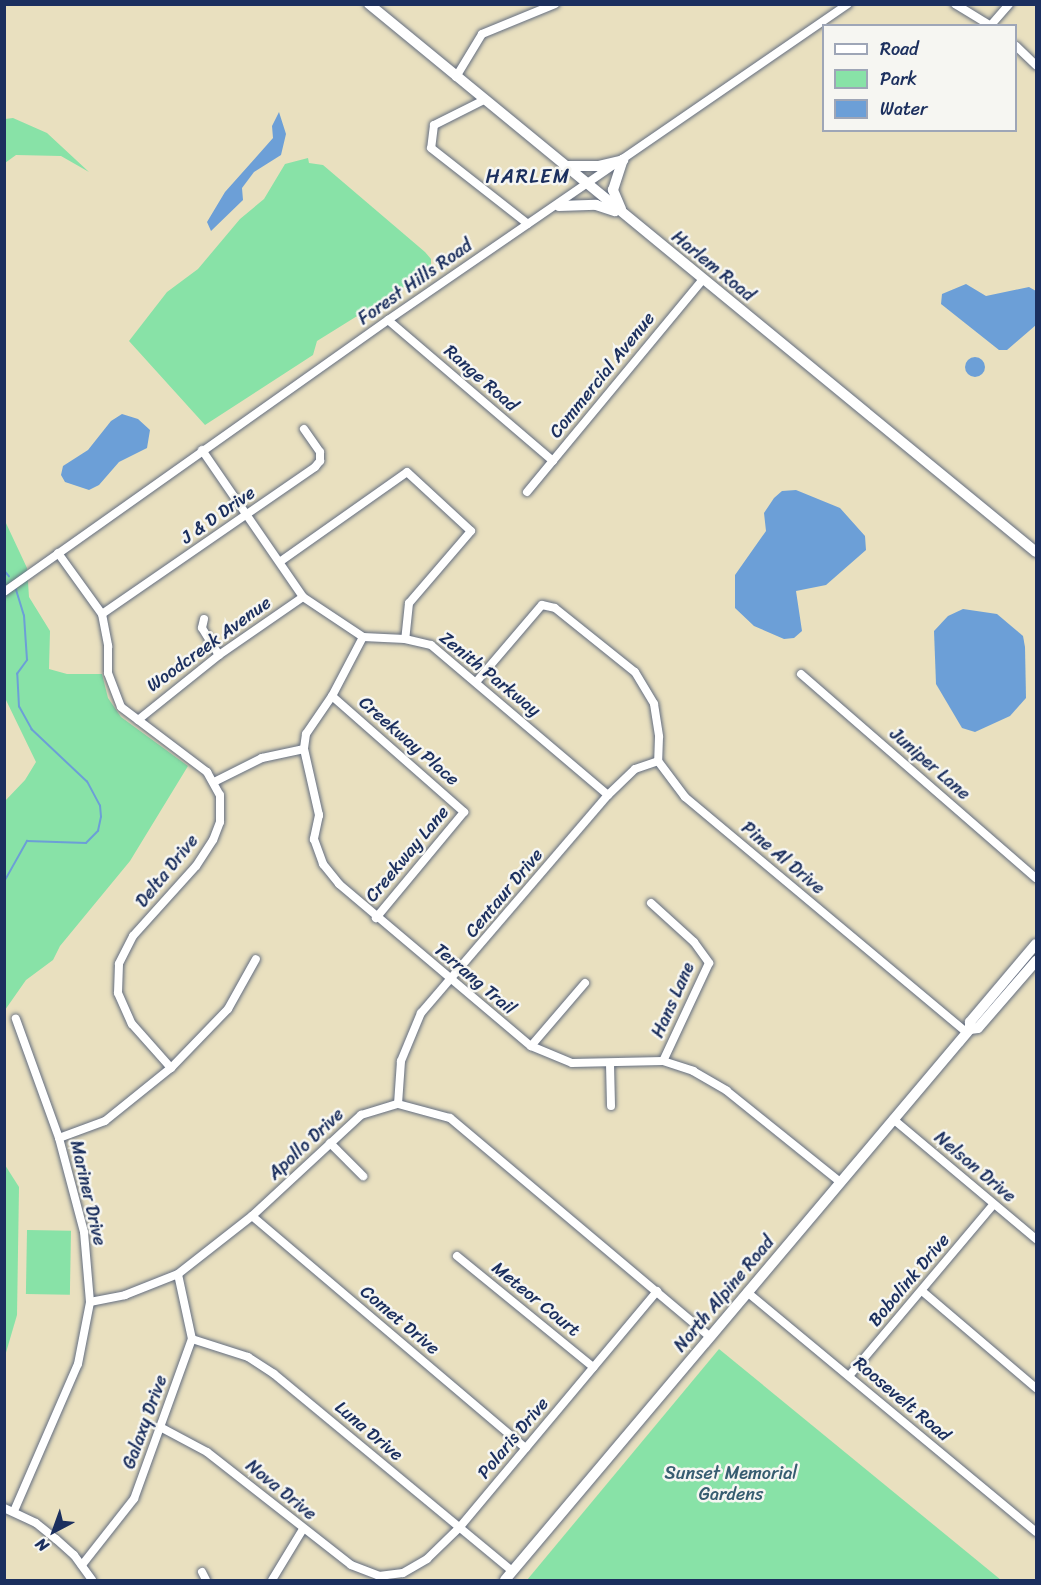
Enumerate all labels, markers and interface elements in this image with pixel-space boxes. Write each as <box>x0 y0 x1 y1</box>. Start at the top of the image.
legend <box>822 24 1017 132</box>
text: Road <box>880 33 919 65</box>
text: Park <box>880 63 917 95</box>
text: Water <box>880 93 927 125</box>
district label: HARLEM <box>485 164 571 188</box>
street label: Harlem Road <box>667 226 759 306</box>
street label: Forest Hills Road <box>354 235 476 329</box>
street label: Commercial Avenue <box>545 308 659 442</box>
street label: Range Road <box>439 340 523 416</box>
street label: J & D Drive <box>177 482 259 548</box>
street label: Woodcreek Avenue <box>143 592 275 696</box>
street label: Zenith Parkway <box>435 627 545 721</box>
street label: Creekway Place <box>355 692 463 790</box>
street label: Juniper Lane <box>885 723 975 805</box>
street label: Creekway Lane <box>361 802 453 906</box>
street label: Pine Al Drive <box>737 817 829 899</box>
street label: Delta Drive <box>131 830 203 912</box>
street label: Centaur Drive <box>461 844 547 942</box>
street label: Terrang Trail <box>430 939 520 1019</box>
street label: Hans Lane <box>647 959 699 1041</box>
street label: Apollo Drive <box>264 1104 348 1184</box>
street label: Nelson Drive <box>930 1127 1020 1207</box>
street label: Mariner Drive <box>65 1138 111 1248</box>
street label: Bobolink Drive <box>864 1229 954 1331</box>
street label: North Alpine Road <box>669 1232 779 1356</box>
street label: Meteor Court <box>488 1257 584 1341</box>
street label: Comet Drive <box>356 1281 444 1359</box>
street label: Roosevelt Road <box>849 1352 955 1446</box>
street label: Galaxy Drive <box>118 1372 172 1472</box>
street label: Polaris Drive <box>473 1393 553 1483</box>
street label: Luna Drive <box>331 1396 407 1466</box>
street label: Nova Drive <box>241 1455 321 1525</box>
park label: Sunset Memorial Gardens <box>664 1463 798 1506</box>
north arrow <box>24 1501 84 1561</box>
text: N <box>28 1530 56 1560</box>

